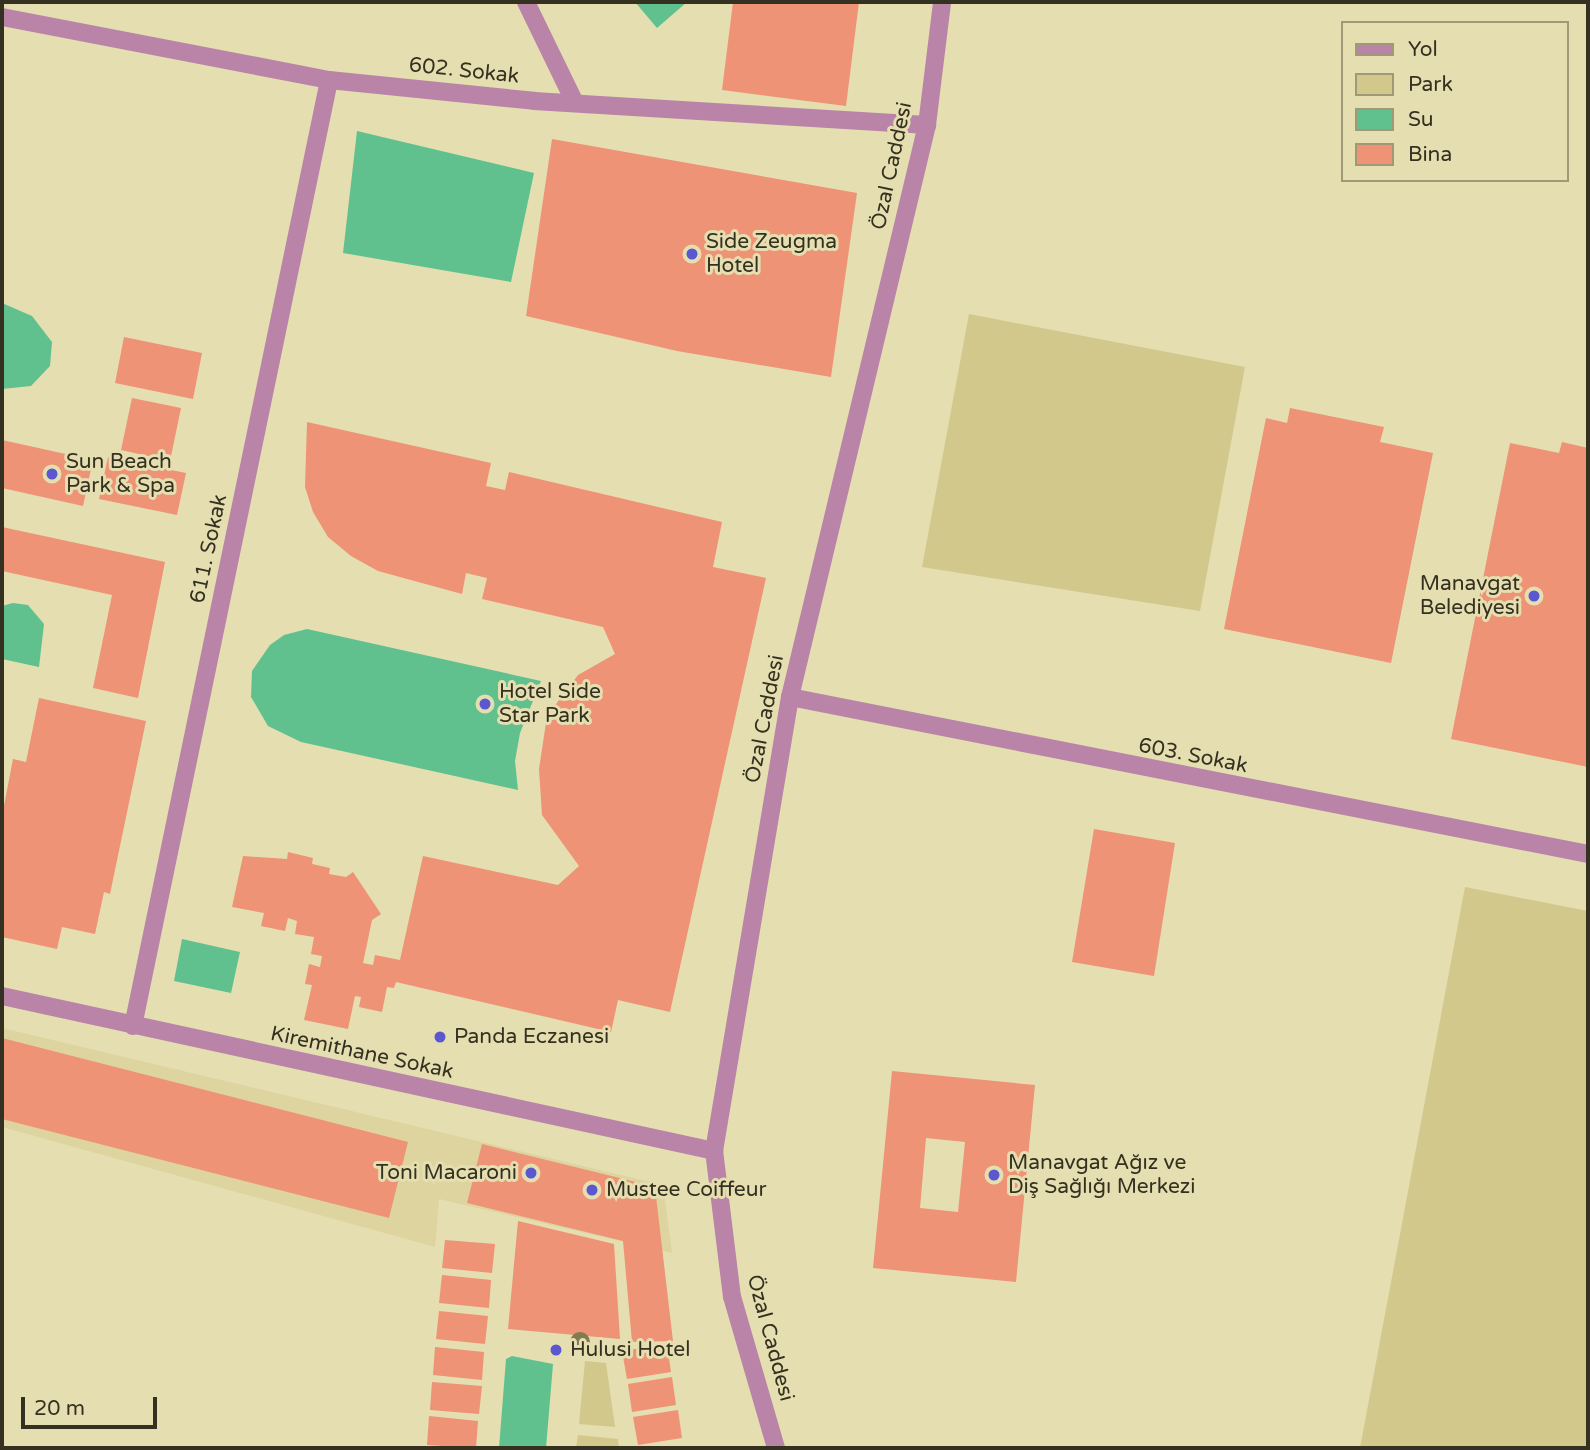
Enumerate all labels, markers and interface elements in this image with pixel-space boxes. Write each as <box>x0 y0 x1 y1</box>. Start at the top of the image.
legend <box>1342 21 1569 182</box>
text: Yol <box>1408 37 1438 62</box>
street label: 602. Sokak <box>408 53 520 89</box>
text: Park <box>1408 72 1453 97</box>
street label: Özal Caddesi <box>866 100 918 232</box>
text: Su <box>1408 107 1434 132</box>
text: Bina <box>1408 142 1452 167</box>
place label: Side Zeugma Hotel <box>706 229 837 279</box>
marker: Side Zeugma Hotel <box>684 246 700 262</box>
place label: Sun Beach Park & Spa <box>66 449 175 499</box>
marker: Sun Beach Park & Spa <box>44 466 60 482</box>
street label: 611. Sokak <box>185 492 233 606</box>
place label: Manavgat Belediyesi <box>1420 571 1520 621</box>
marker: Manavgat Belediyesi <box>1526 588 1542 604</box>
street label: Özal Caddesi <box>740 653 790 785</box>
place label: Hotel Side Star Park <box>499 679 601 729</box>
marker: Hotel Side Star Park <box>477 696 493 712</box>
street label: 603. Sokak <box>1136 733 1250 779</box>
street label: Kiremithane Sokak <box>268 1021 456 1085</box>
place label: Panda Eczanesi <box>454 1024 609 1050</box>
marker: Panda Eczanesi <box>432 1029 448 1045</box>
place label: Manavgat Ağız ve Diş Sağlığı Merkezi <box>1008 1150 1195 1200</box>
place label: Toni Macaroni <box>376 1160 517 1186</box>
marker: Toni Macaroni <box>523 1165 539 1181</box>
marker: Manavgat Ağız ve Diş Sağlığı Merkezi <box>986 1167 1002 1183</box>
place label: Mustee Coiffeur <box>606 1177 767 1203</box>
marker: Mustee Coiffeur <box>584 1182 600 1198</box>
street label: Özal Caddesi <box>741 1272 799 1404</box>
place label: Hulusi Hotel <box>570 1337 690 1363</box>
marker: Hulusi Hotel <box>548 1342 564 1358</box>
scale bar <box>24 1384 161 1428</box>
text: 20 m <box>34 1396 85 1421</box>

